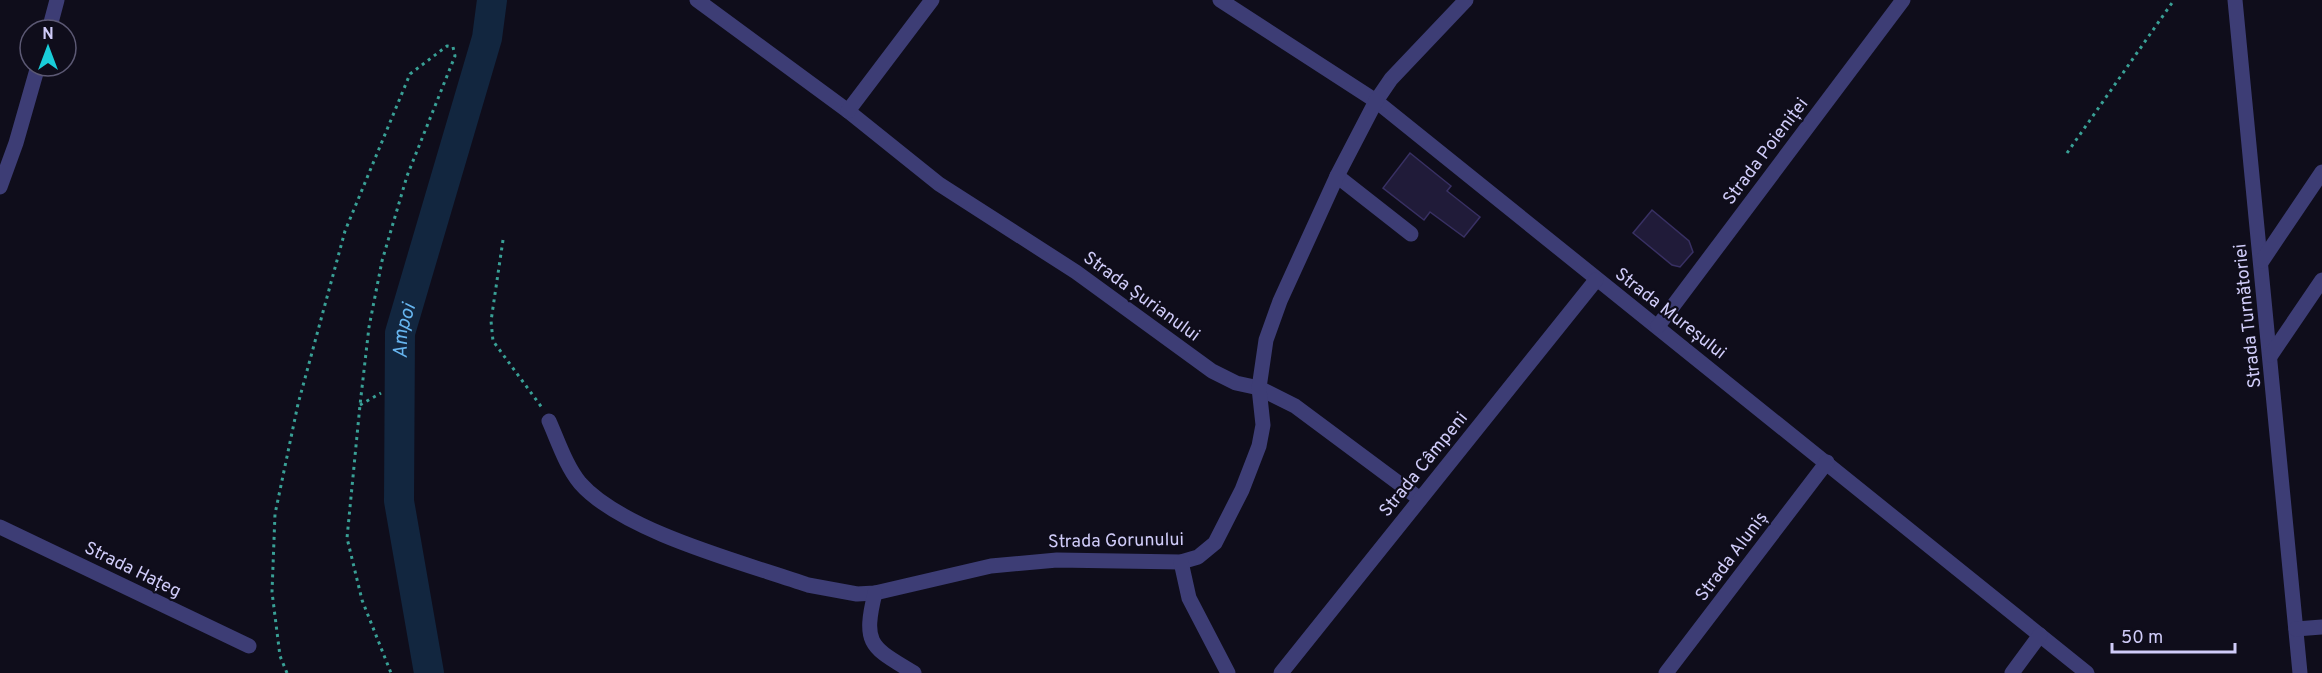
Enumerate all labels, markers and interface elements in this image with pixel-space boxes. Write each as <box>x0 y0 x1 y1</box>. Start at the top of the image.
north arrow <box>18 18 78 78</box>
text: N <box>42 25 54 45</box>
street label: Strada Poieniței <box>1718 94 1814 210</box>
street label: Strada Turnătoriei <box>2229 243 2268 389</box>
street label: Strada Șurianului <box>1078 247 1204 347</box>
street label: Strada Mureșului <box>1610 263 1731 365</box>
water label: Ampoi <box>389 300 423 359</box>
street label: Strada Câmpeni <box>1375 408 1474 522</box>
street label: Strada Aluniș <box>1691 507 1773 606</box>
street label: Strada Gorunului <box>1048 529 1184 554</box>
street label: Strada Hațeg <box>80 537 185 604</box>
scale bar <box>2112 616 2235 654</box>
text: 50 m <box>2121 627 2163 650</box>

